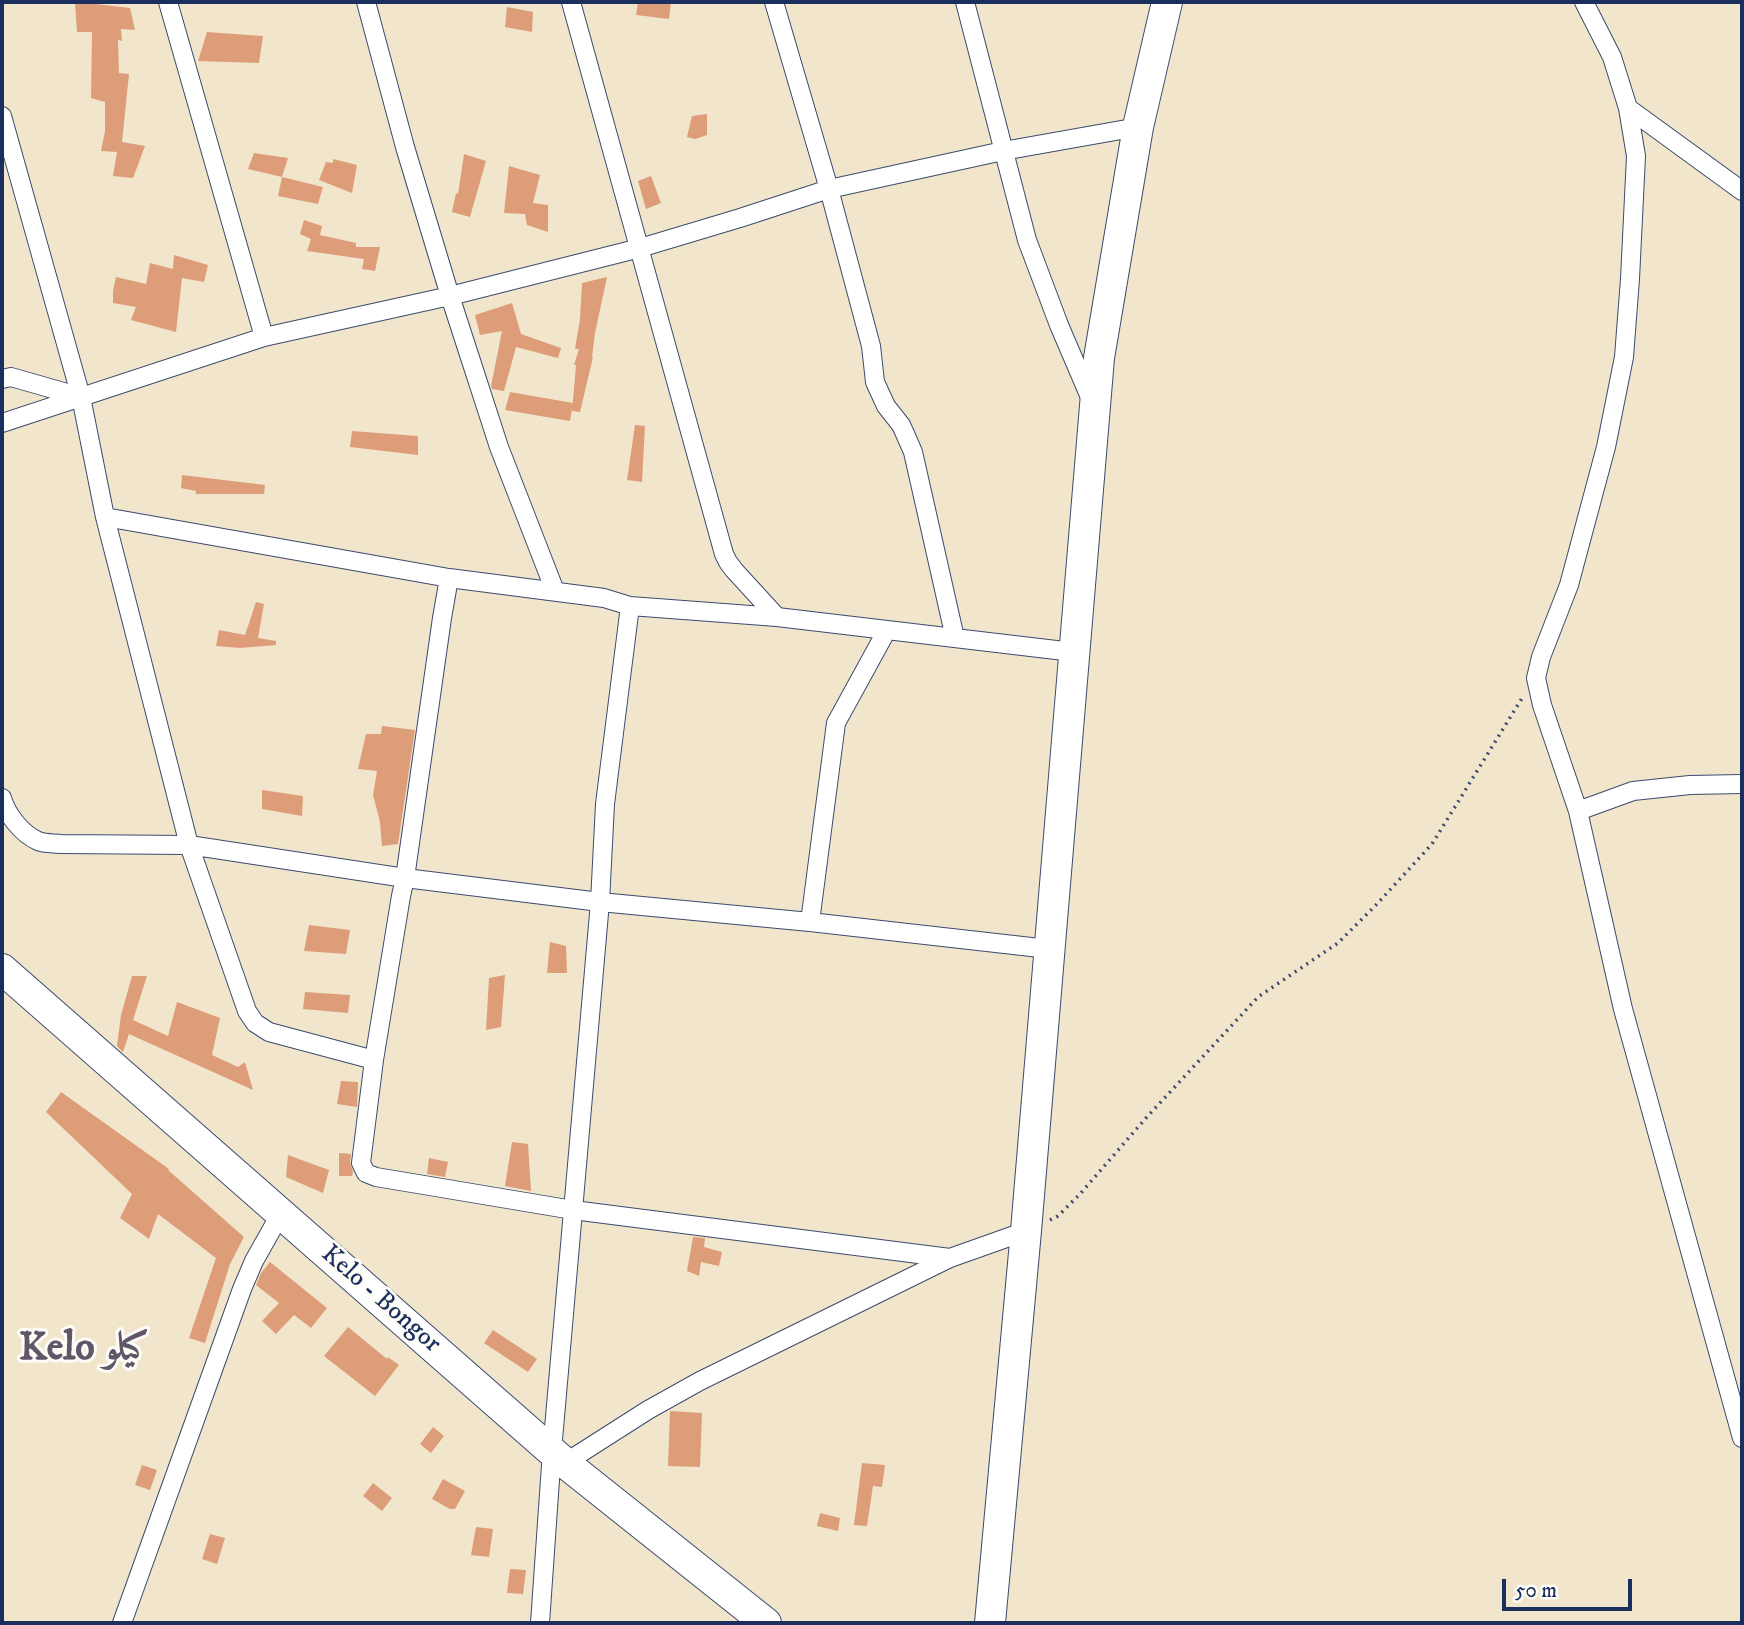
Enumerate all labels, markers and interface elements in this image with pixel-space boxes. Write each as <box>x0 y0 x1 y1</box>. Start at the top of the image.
street label: Kelo - Bongor <box>314 1240 446 1360</box>
district label: Kelo كيلو <box>19 1327 149 1375</box>
scale bar <box>1506 1566 1636 1610</box>
text: 50 m <box>1515 1578 1557 1604</box>

